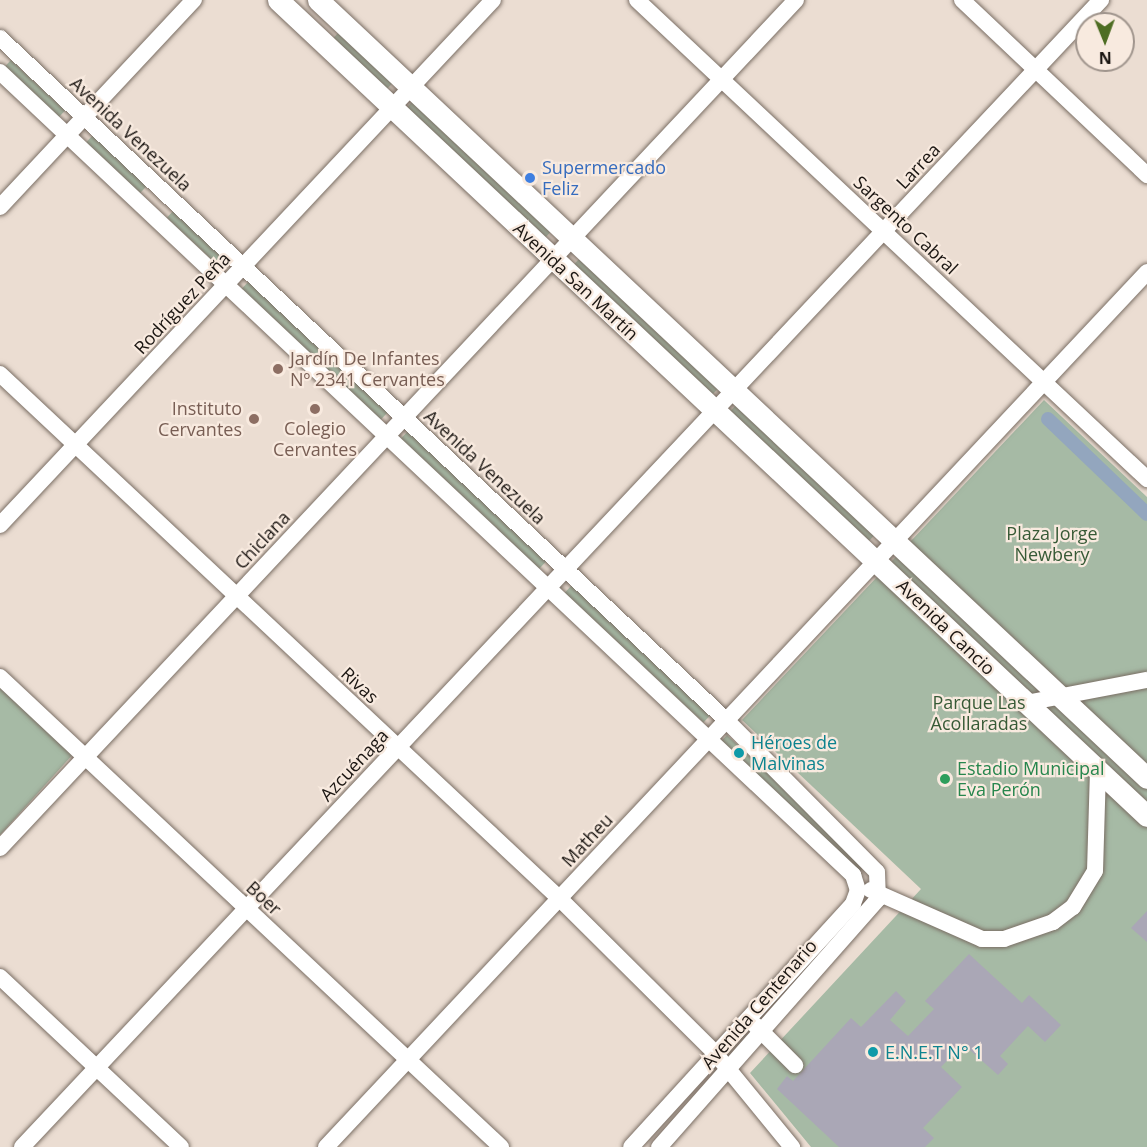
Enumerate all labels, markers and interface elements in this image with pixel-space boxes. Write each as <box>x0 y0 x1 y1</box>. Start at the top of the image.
north arrow <box>1075 12 1135 72</box>
text: N <box>1099 47 1112 69</box>
street label: Avenida Venezuela <box>66 72 196 196</box>
street label: Larrea <box>892 139 944 193</box>
place label: Supermercado Feliz <box>542 157 666 200</box>
marker: Supermercado Feliz <box>523 171 537 185</box>
street label: Sargento Cabral <box>850 171 962 279</box>
street label: Avenida San Martín <box>509 218 643 344</box>
street label: Rodríguez Peña <box>129 248 235 358</box>
place label: Jardín De Infantes Nº 2341 Cervantes <box>290 348 445 391</box>
marker: Jardín De Infantes Nº 2341 Cervantes <box>271 362 285 376</box>
place label: Instituto Cervantes <box>158 398 242 440</box>
marker: Colegio Cervantes <box>308 402 322 416</box>
street label: Avenida Venezuela <box>420 405 550 529</box>
marker: Instituto Cervantes <box>247 412 261 426</box>
place label: Colegio Cervantes <box>273 418 357 460</box>
street label: Chiclana <box>230 507 294 573</box>
park label: Plaza Jorge Newbery <box>1006 523 1098 566</box>
street label: Avenida Cancio <box>892 575 1000 679</box>
street label: Rivas <box>337 662 383 708</box>
park label: Parque Las Acollaradas <box>931 692 1027 734</box>
street label: Azcuénaga <box>315 725 393 805</box>
place label: Héroes de Malvinas <box>751 732 837 774</box>
marker: Héroes de Malvinas <box>732 746 746 760</box>
place label: Estadio Municipal Eva Perón <box>957 758 1105 800</box>
marker: Estadio Municipal Eva Perón <box>938 772 952 786</box>
street label: Matheu <box>557 809 617 871</box>
street label: Boer <box>242 876 286 920</box>
street label: Avenida Centenario <box>697 935 821 1073</box>
place label: E.N.E.T N° 1 <box>885 1041 984 1063</box>
marker: E.N.E.T N° 1 <box>866 1045 880 1059</box>

